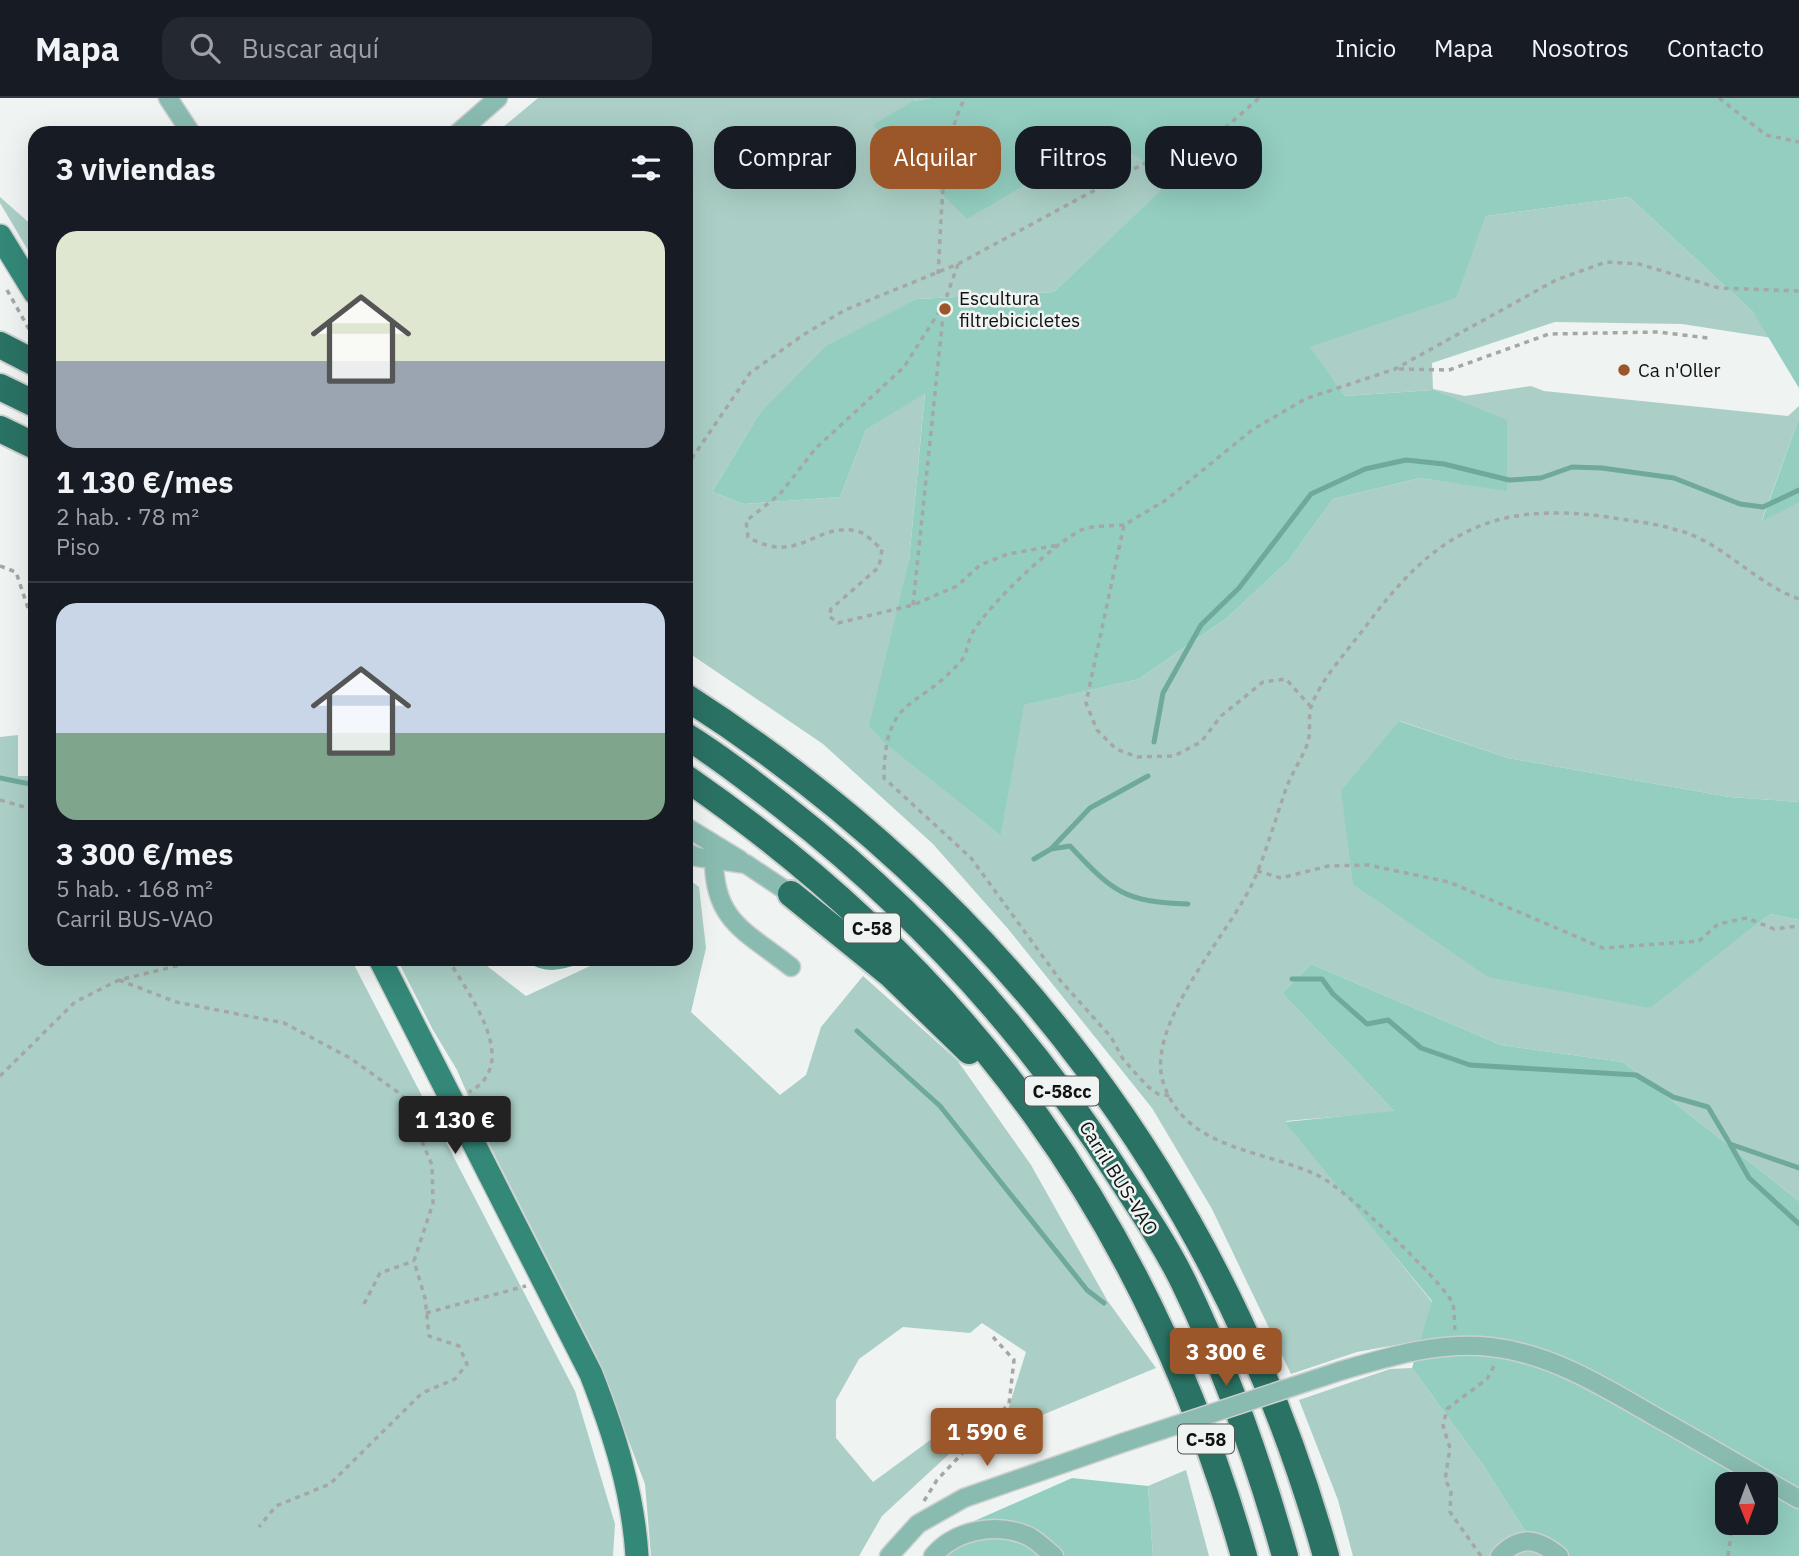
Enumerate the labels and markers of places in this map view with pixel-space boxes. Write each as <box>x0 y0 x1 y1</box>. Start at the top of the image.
place label: Escultura filtrebicicletes <box>959 286 1080 332</box>
marker: Escultura filtrebicicletes <box>937 301 953 317</box>
place label: Ca n'Oller <box>1638 358 1720 382</box>
marker: Ca n'Oller <box>1616 362 1632 378</box>
pin: 1 130 € <box>390 1096 520 1156</box>
pin: 3 300 € <box>1161 1328 1291 1388</box>
pin: 1 590 € <box>922 1408 1052 1468</box>

